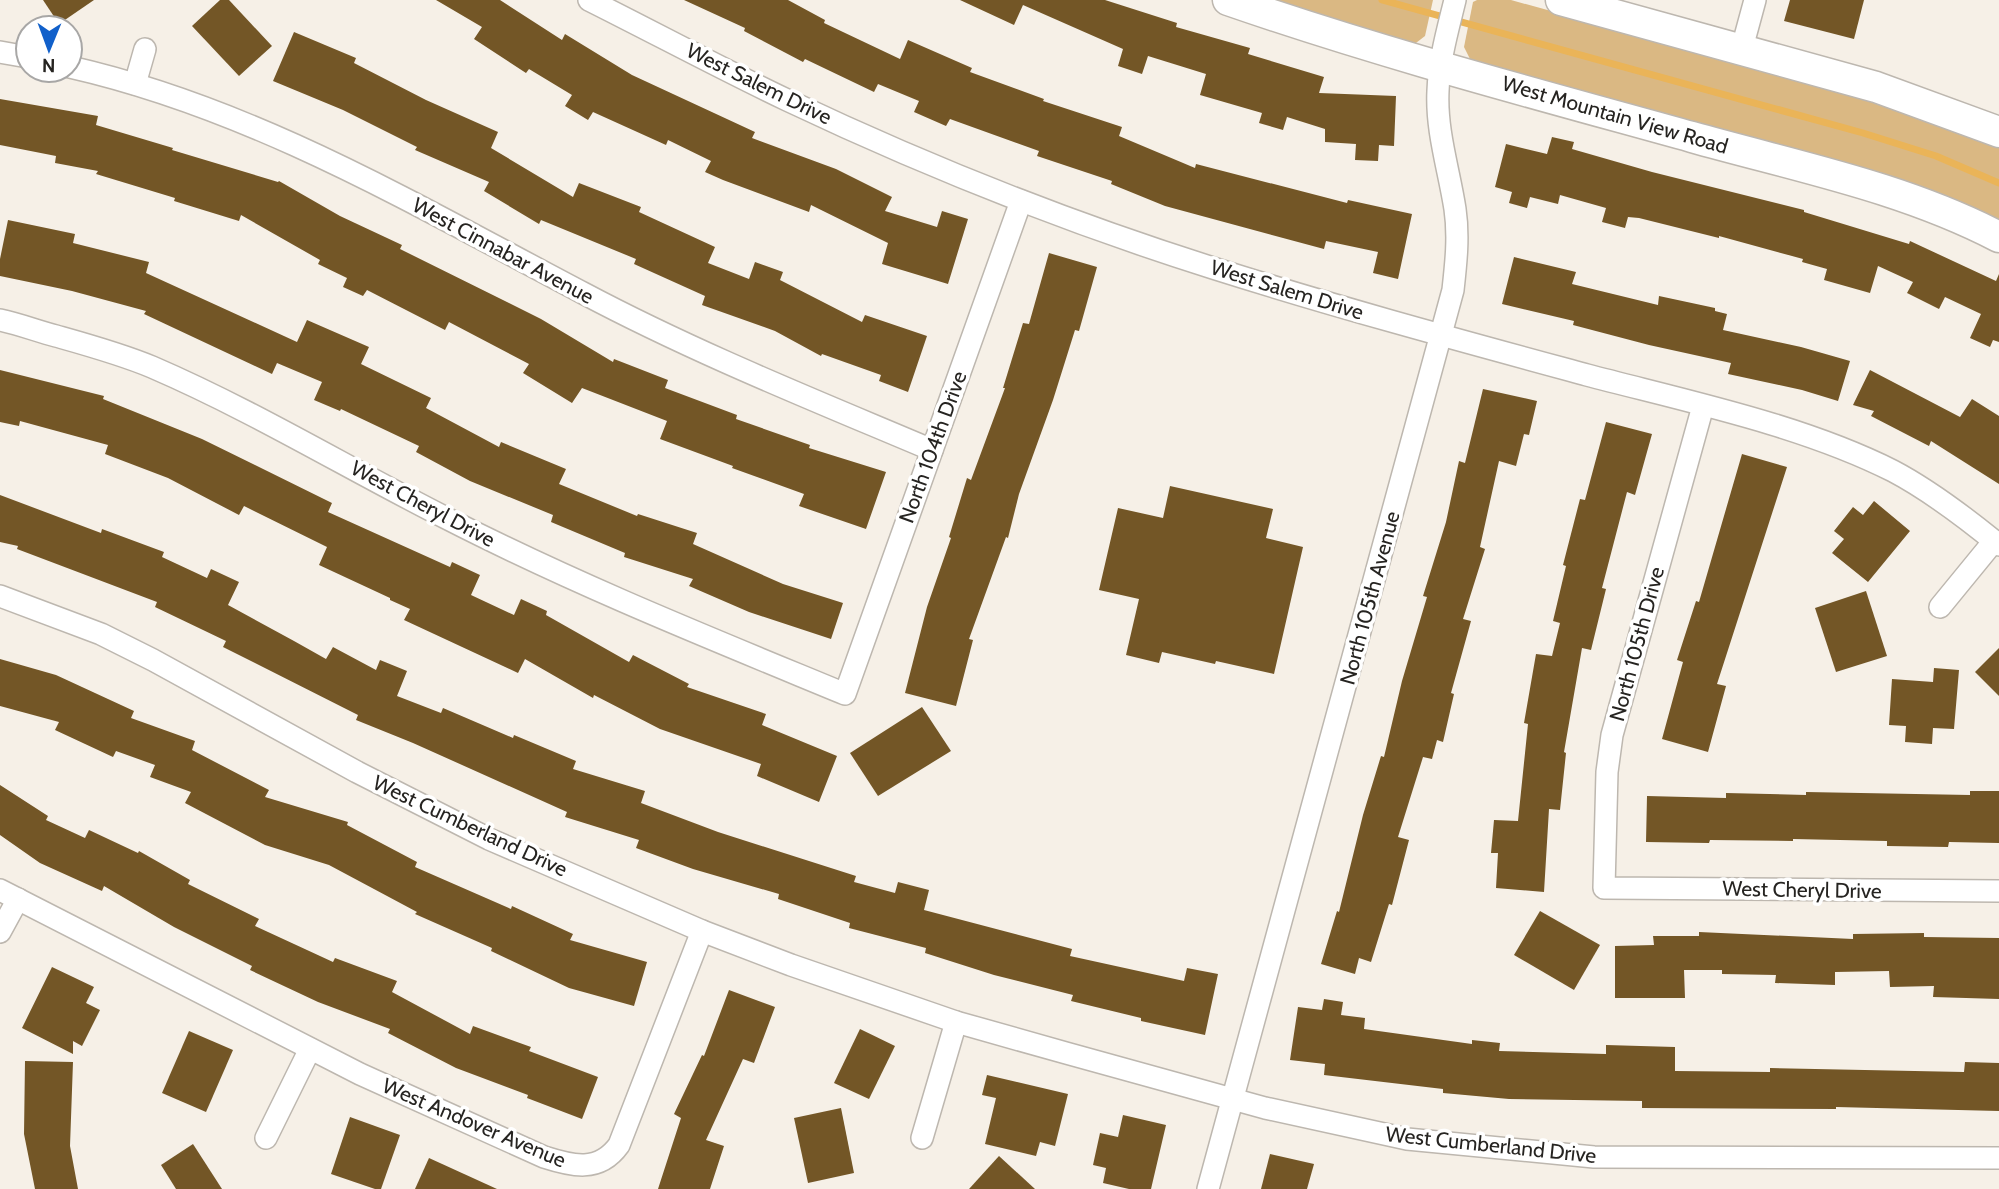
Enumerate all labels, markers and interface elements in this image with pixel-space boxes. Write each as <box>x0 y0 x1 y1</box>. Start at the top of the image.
north arrow <box>14 14 84 84</box>
street label: West Salem Drive <box>683 38 836 130</box>
text: N <box>42 54 56 77</box>
street label: West Mountain View Road <box>1499 70 1731 159</box>
street label: West Cinnabar Avenue <box>408 192 598 309</box>
street label: West Salem Drive <box>1208 254 1367 325</box>
street label: North 104th Drive <box>893 367 972 526</box>
street label: West Cheryl Drive <box>347 455 500 552</box>
street label: North 105th Avenue <box>1334 508 1405 687</box>
street label: North 105th Drive <box>1604 564 1669 724</box>
street label: West Cumberland Drive <box>369 769 572 882</box>
street label: West Cheryl Drive <box>1722 876 1882 903</box>
street label: West Andover Avenue <box>379 1073 570 1173</box>
street label: West Cumberland Drive <box>1385 1121 1598 1168</box>

